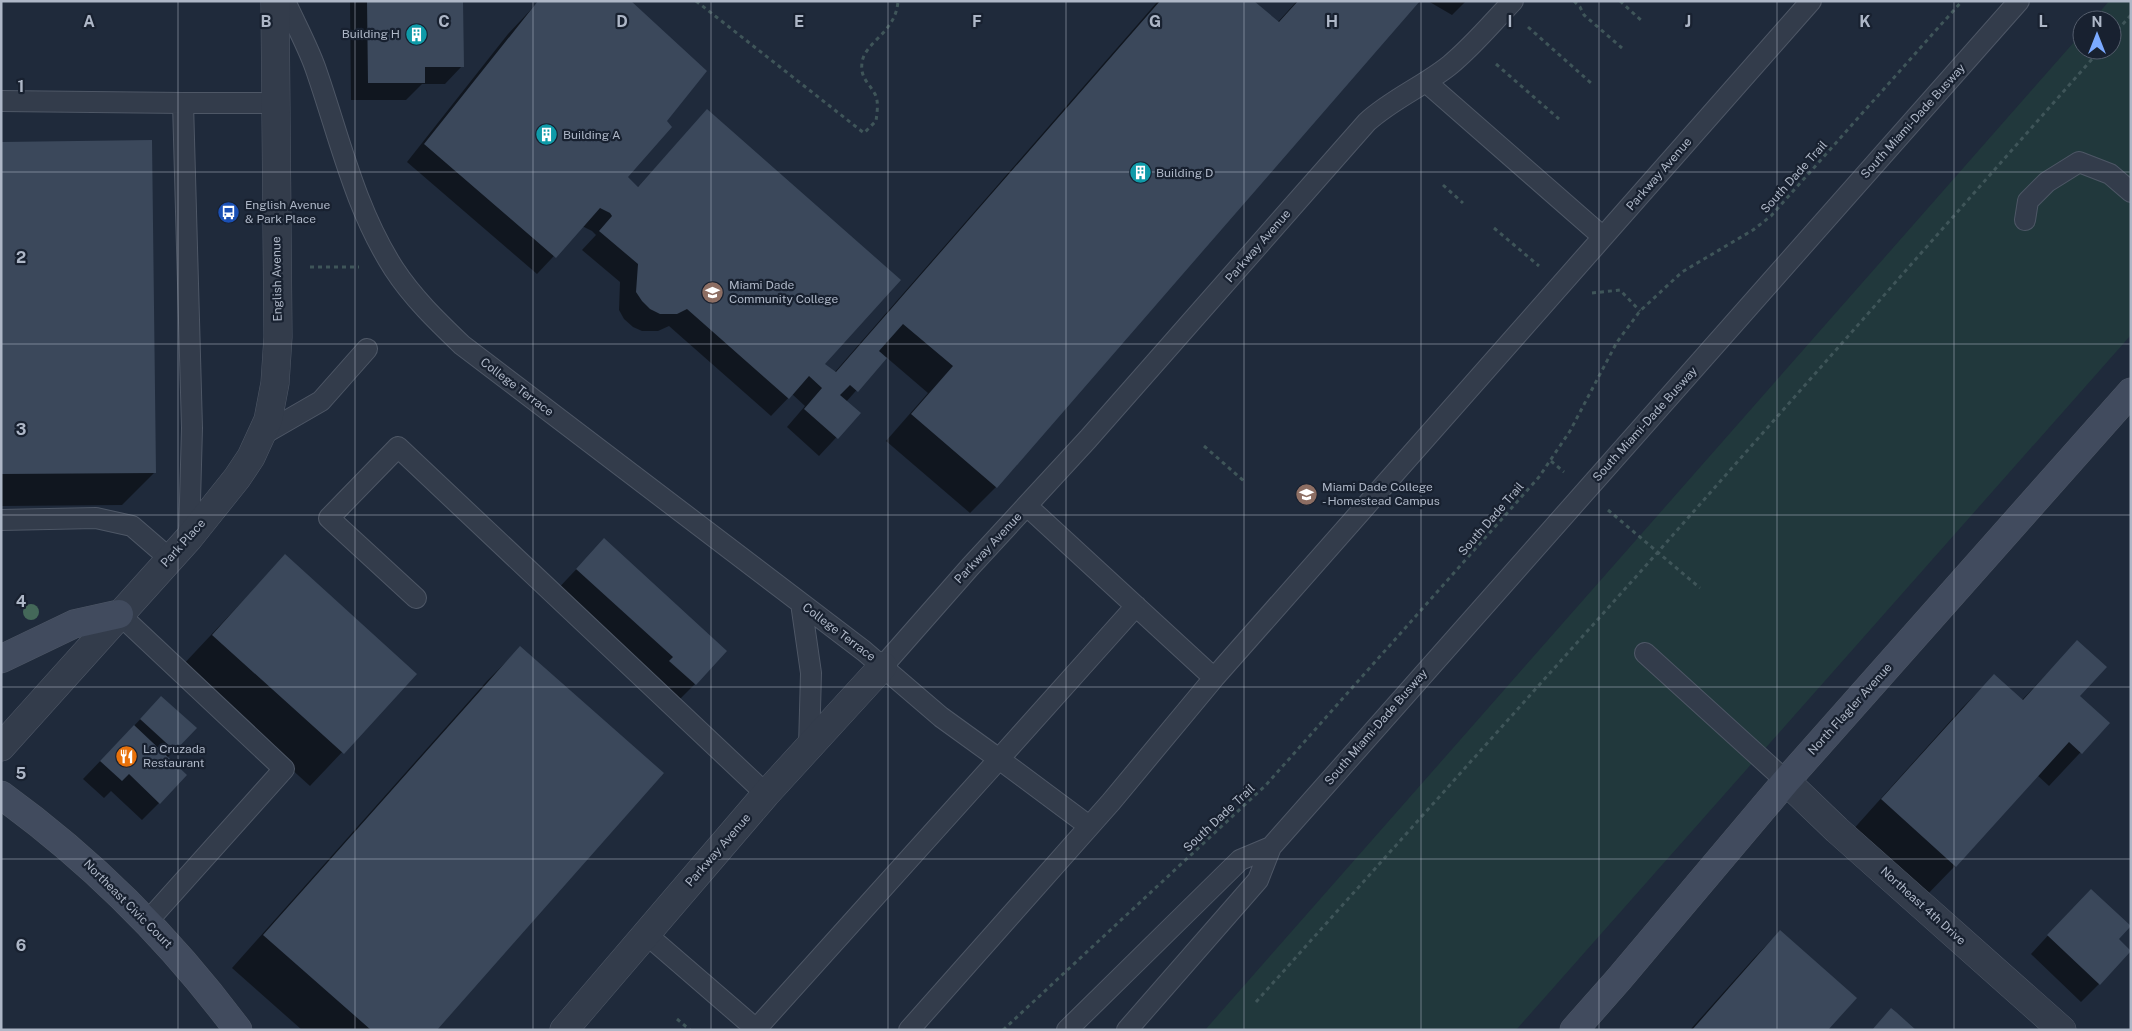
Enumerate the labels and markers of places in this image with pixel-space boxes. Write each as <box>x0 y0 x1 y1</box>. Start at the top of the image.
building icon: Building H <box>404 22 428 46</box>
place label: Building H <box>342 27 400 41</box>
building icon: Building A <box>535 123 559 147</box>
place label: Building A <box>563 128 621 142</box>
building icon: Building D <box>1128 161 1152 185</box>
place label: Building D <box>1156 166 1213 180</box>
place label: English Avenue & Park Place <box>245 198 331 226</box>
bus stop icon: English Avenue & Park Place <box>217 200 241 224</box>
place label: Miami Dade Community College <box>729 278 839 306</box>
school or university icon: Miami Dade Community College <box>701 280 725 304</box>
place label: Miami Dade College - Homestead Campus <box>1322 480 1440 508</box>
school or university icon: Miami Dade College - Homestead Campus <box>1294 482 1318 506</box>
place label: La Cruzada Restaurant <box>143 742 205 770</box>
restaurant icon: La Cruzada Restaurant <box>115 744 139 768</box>

